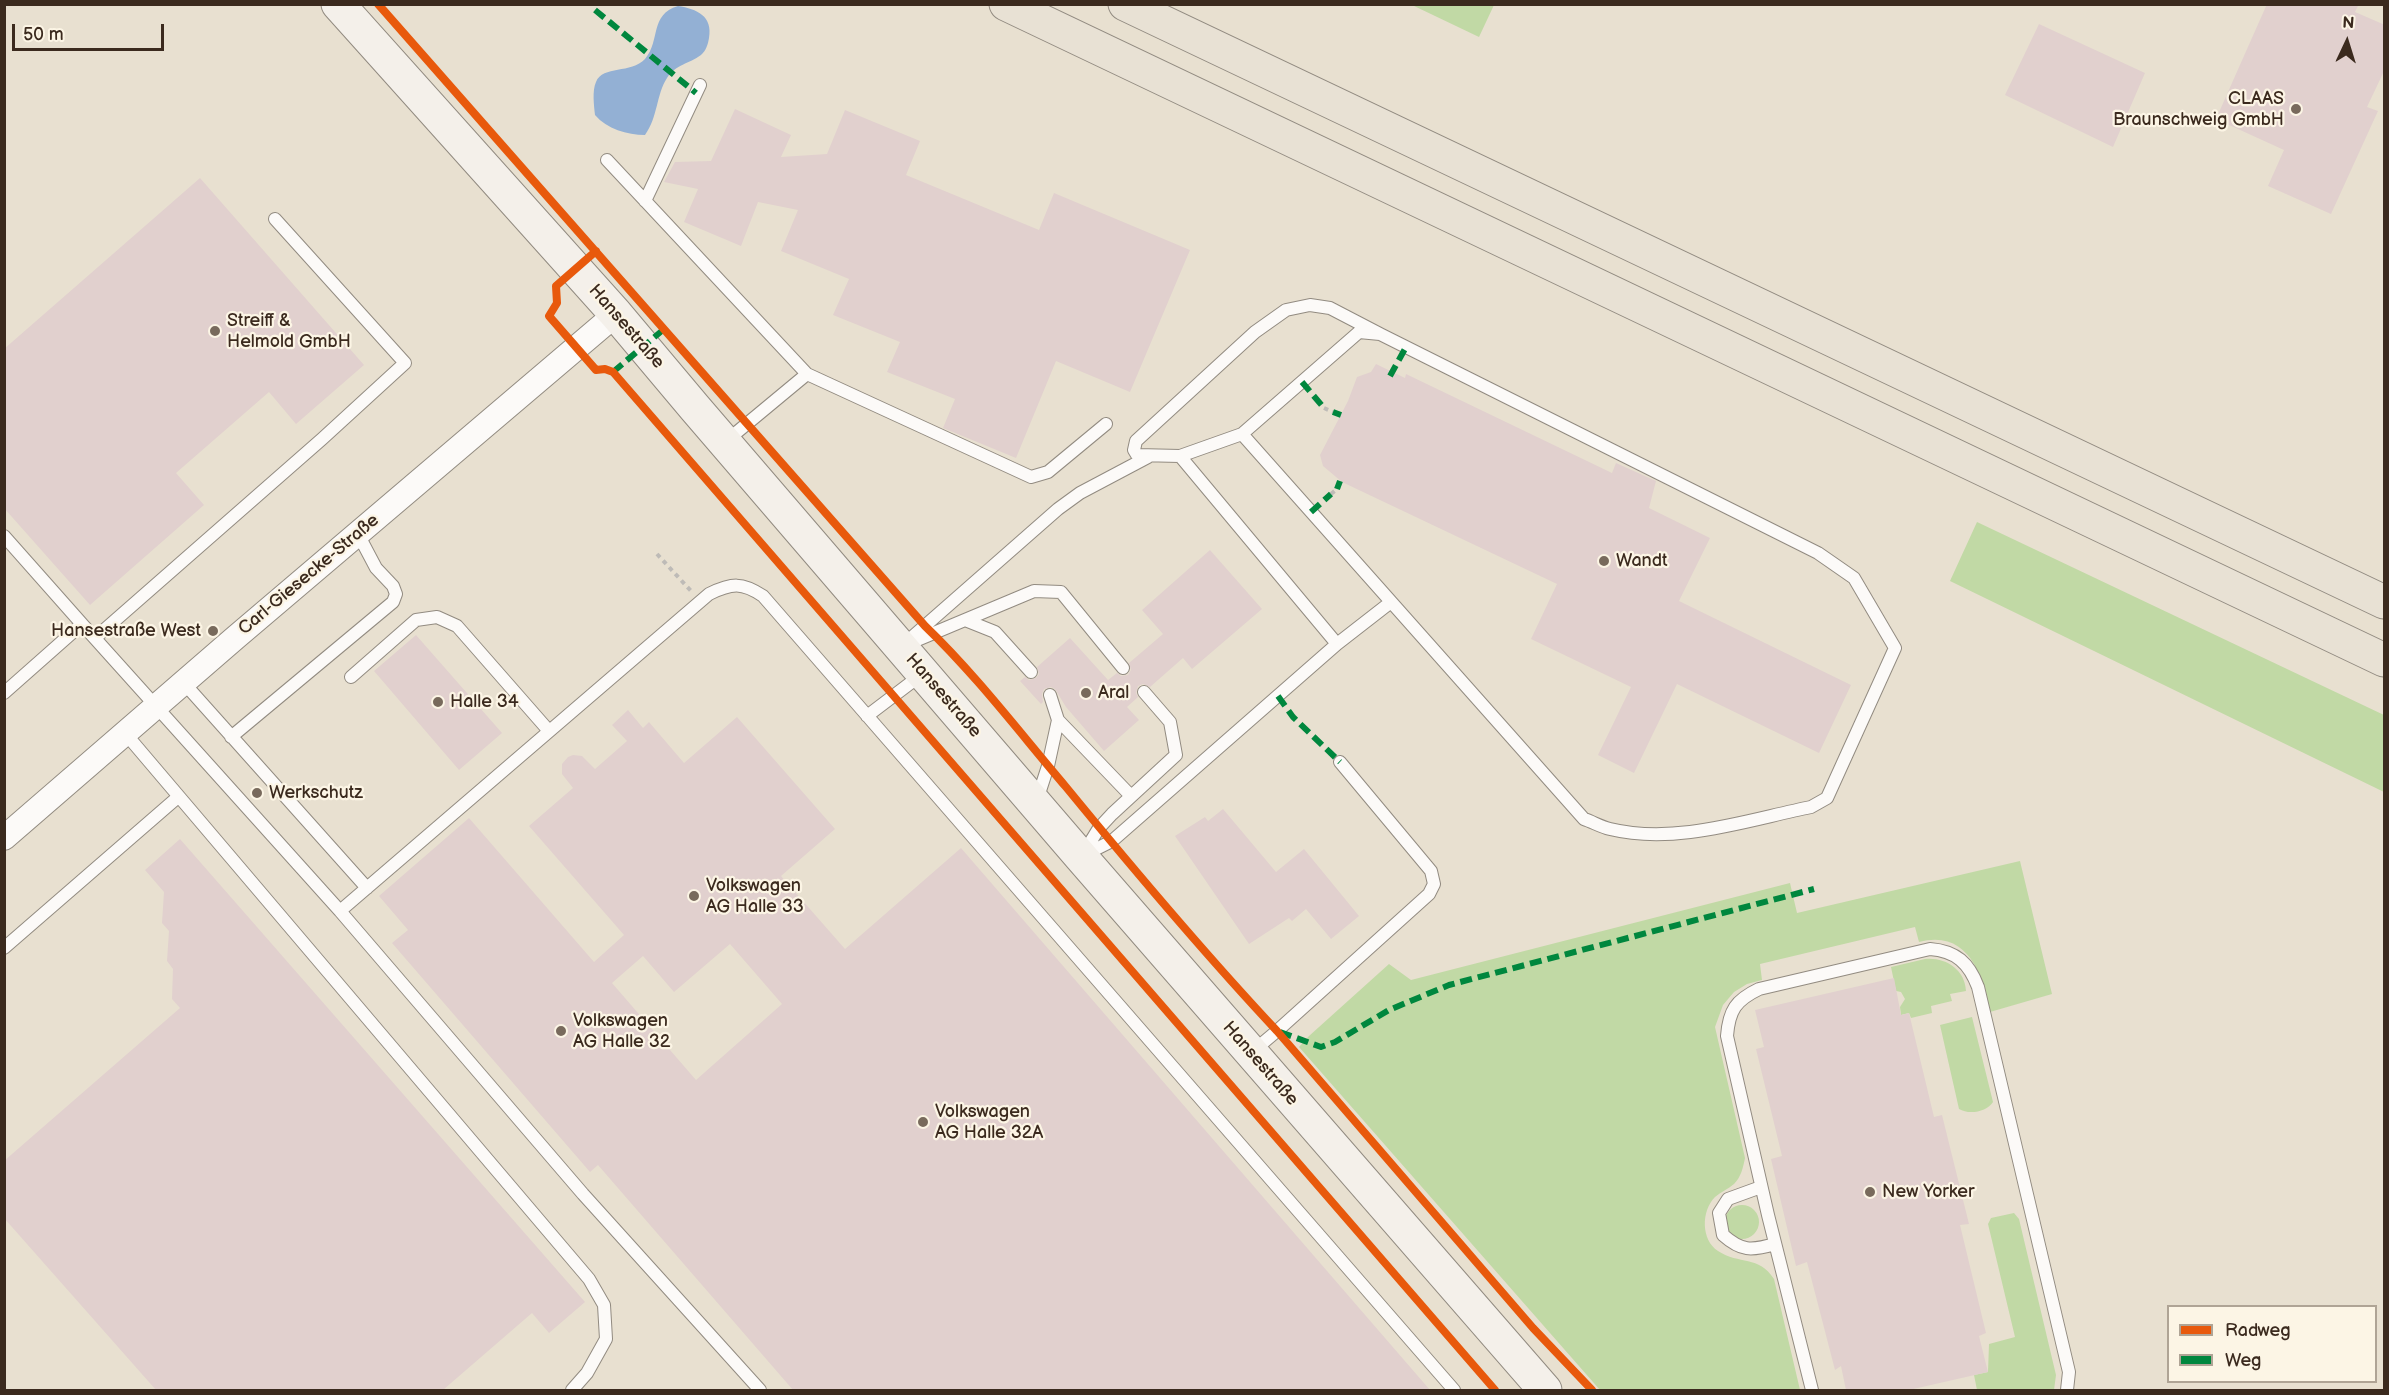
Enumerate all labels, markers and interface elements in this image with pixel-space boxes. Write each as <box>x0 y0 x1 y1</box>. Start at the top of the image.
scale bar <box>15 12 166 50</box>
north arrow <box>2317 12 2377 72</box>
text: N <box>2342 14 2355 33</box>
text: 50 m <box>23 24 64 45</box>
place label: CLAAS Braunschweig GmbH <box>2113 88 2284 130</box>
marker: CLAAS Braunschweig GmbH <box>2289 102 2303 116</box>
street label: Hansestraße <box>584 280 668 374</box>
place label: Streiff & Helmold GmbH <box>227 310 351 352</box>
marker: Streiff & Helmold GmbH <box>208 324 222 338</box>
street label: Carl-Giesecke-Straße <box>234 510 384 640</box>
place label: Wandt <box>1616 550 1668 572</box>
marker: Wandt <box>1597 554 1611 568</box>
place label: Hansestraße West <box>51 620 201 642</box>
marker: Hansestraße West <box>206 624 220 638</box>
street label: Hansestraße <box>901 649 985 743</box>
place label: Aral <box>1098 682 1129 704</box>
marker: Aral <box>1079 686 1093 700</box>
place label: Halle 34 <box>450 691 519 713</box>
marker: Halle 34 <box>431 695 445 709</box>
place label: Werkschutz <box>269 782 363 804</box>
marker: Werkschutz <box>250 786 264 800</box>
place label: Volkswagen AG Halle 33 <box>706 875 804 918</box>
marker: Volkswagen AG Halle 33 <box>687 889 701 903</box>
place label: Volkswagen AG Halle 32 <box>573 1010 670 1052</box>
street label: Hansestraße <box>1218 1017 1302 1111</box>
marker: Volkswagen AG Halle 32 <box>554 1024 568 1038</box>
place label: Volkswagen AG Halle 32A <box>935 1101 1043 1144</box>
marker: Volkswagen AG Halle 32A <box>916 1115 930 1129</box>
place label: New Yorker <box>1882 1181 1975 1203</box>
marker: New Yorker <box>1863 1185 1877 1199</box>
legend <box>2167 1305 2377 1383</box>
text: Radweg <box>2225 1320 2291 1341</box>
text: Weg <box>2225 1350 2261 1371</box>

